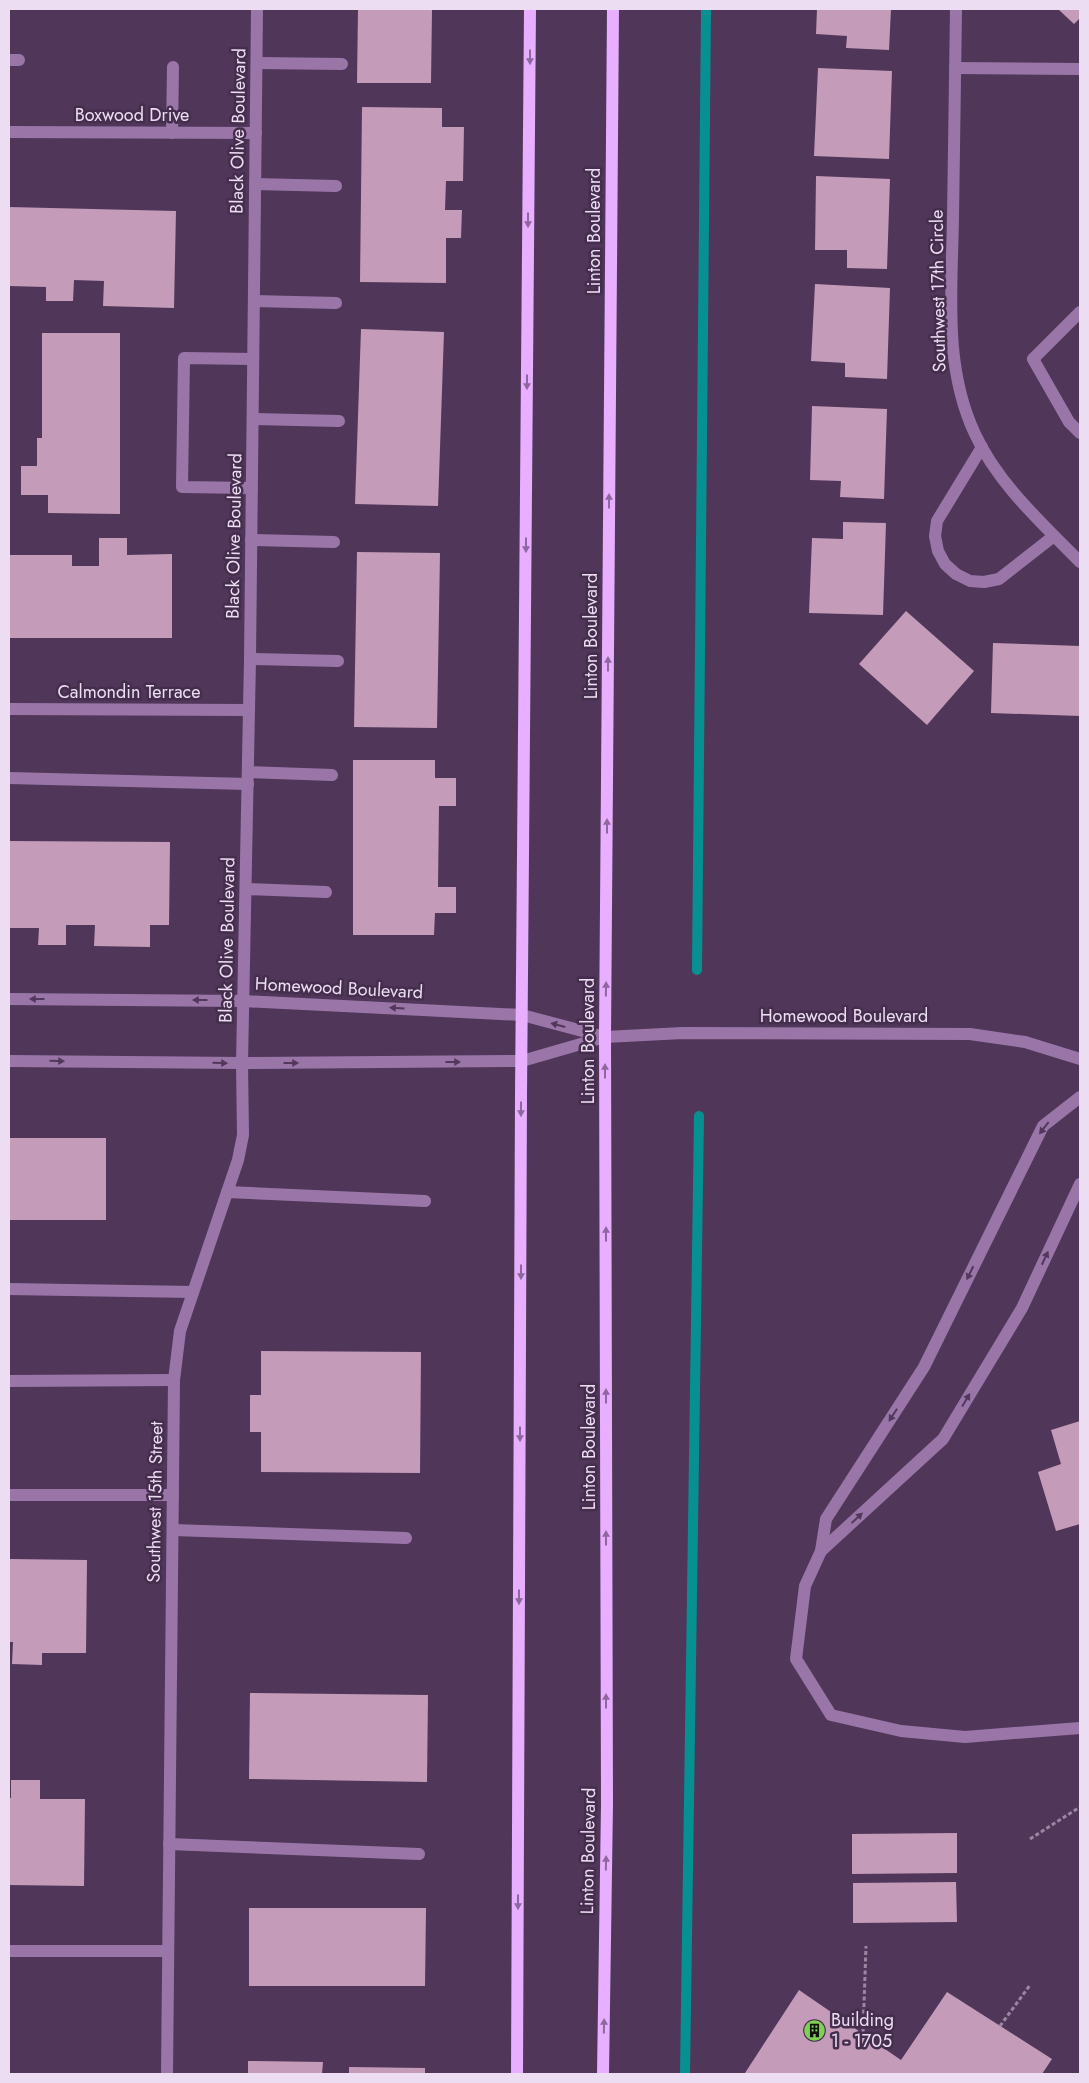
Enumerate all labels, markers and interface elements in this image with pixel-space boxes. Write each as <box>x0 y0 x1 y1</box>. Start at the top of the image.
street label: Black Olive Boulevard <box>224 48 252 214</box>
one-way arrow <box>526 50 534 66</box>
street label: Boxwood Drive <box>75 102 189 128</box>
street label: Linton Boulevard <box>581 168 607 294</box>
street label: Southwest 17th Circle <box>924 209 952 373</box>
one-way arrow <box>524 212 532 228</box>
one-way arrow <box>523 375 531 391</box>
street label: Black Olive Boulevard <box>220 453 248 619</box>
one-way arrow <box>605 493 613 509</box>
one-way arrow <box>522 537 530 553</box>
street label: Linton Boulevard <box>578 573 604 699</box>
one-way arrow <box>604 655 612 671</box>
street label: Calmondin Terrace <box>58 679 200 705</box>
one-way arrow <box>603 818 611 834</box>
street label: Black Olive Boulevard <box>213 857 241 1023</box>
street label: Homewood Boulevard <box>254 971 424 1005</box>
street label: Linton Boulevard <box>575 978 601 1104</box>
one-way arrow <box>602 980 610 996</box>
one-way arrow <box>29 995 45 1003</box>
one-way arrow <box>192 996 208 1004</box>
street label: Homewood Boulevard <box>760 1003 928 1029</box>
one-way arrow <box>389 1004 405 1012</box>
one-way arrow <box>551 1020 566 1028</box>
one-way arrow <box>50 1057 66 1065</box>
one-way arrow <box>446 1058 462 1066</box>
one-way arrow <box>212 1059 228 1067</box>
one-way arrow <box>283 1059 299 1067</box>
one-way arrow <box>601 1063 609 1079</box>
one-way arrow <box>517 1102 525 1118</box>
one-way arrow <box>1039 1122 1049 1135</box>
one-way arrow <box>602 1226 610 1242</box>
one-way arrow <box>1041 1251 1049 1265</box>
one-way arrow <box>517 1264 525 1280</box>
one-way arrow <box>966 1266 974 1280</box>
street label: Linton Boulevard <box>576 1384 602 1510</box>
one-way arrow <box>602 1388 610 1404</box>
one-way arrow <box>962 1394 971 1407</box>
one-way arrow <box>888 1409 897 1422</box>
street label: Southwest 15th Street <box>141 1420 169 1583</box>
one-way arrow <box>516 1426 524 1442</box>
one-way arrow <box>850 1512 862 1524</box>
one-way arrow <box>602 1530 610 1546</box>
one-way arrow <box>515 1589 523 1605</box>
one-way arrow <box>602 1692 610 1708</box>
street label: Linton Boulevard <box>574 1787 602 1915</box>
one-way arrow <box>602 1855 610 1871</box>
one-way arrow <box>514 1894 522 1910</box>
place label: Building 1 - 1705 <box>831 2007 894 2054</box>
one-way arrow <box>600 2017 608 2033</box>
building icon: Building 1 - 1705 <box>803 2018 827 2042</box>

